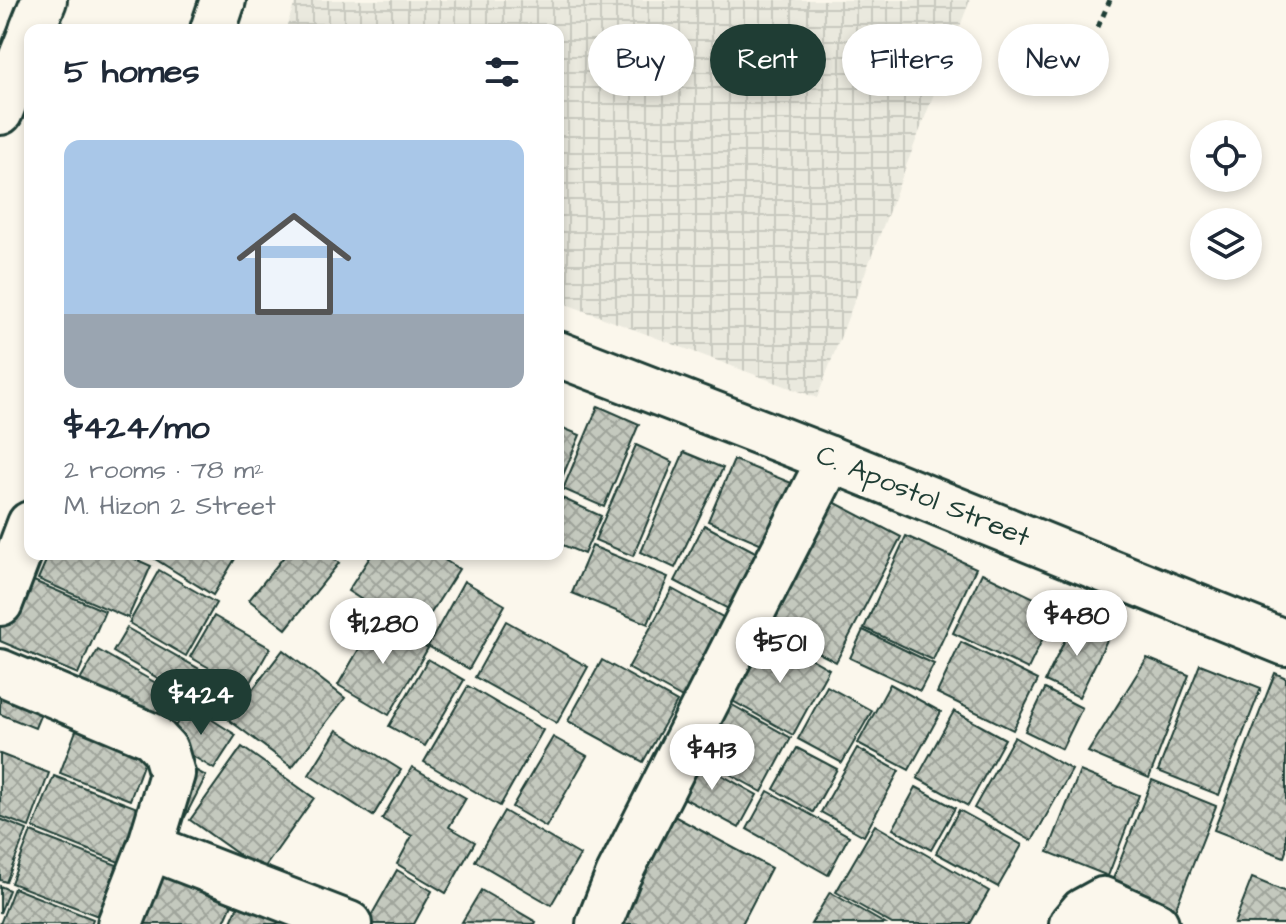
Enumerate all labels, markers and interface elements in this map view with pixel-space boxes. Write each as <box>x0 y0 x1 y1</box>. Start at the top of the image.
chip: Buy <box>588 24 694 96</box>
chip: Rent <box>710 24 826 96</box>
chip: Filters <box>842 24 982 96</box>
chip: New <box>998 24 1109 96</box>
text: 5 homes <box>64 48 200 96</box>
icon: filters <box>480 50 524 94</box>
map controls <box>1190 120 1262 280</box>
button: locate <box>1190 120 1262 192</box>
icon: home <box>222 192 366 336</box>
button: layers <box>1190 208 1262 280</box>
text: $424/mo <box>64 404 210 452</box>
street label: C. Apostol Street <box>810 435 1036 557</box>
text: 2 rooms · 78 m² <box>64 452 264 488</box>
text: M. Hizon 2 Street <box>64 488 276 524</box>
pin: $480 <box>1030 590 1124 658</box>
pin: $1,280 <box>318 598 448 666</box>
text: $480 <box>1044 598 1110 634</box>
text: $1,280 <box>348 606 418 642</box>
pin: $501 <box>733 617 827 685</box>
text: $501 <box>754 625 806 661</box>
pin: $424 <box>154 669 248 737</box>
text: $424 <box>169 677 233 713</box>
pin: $413 <box>665 724 759 792</box>
text: $413 <box>688 732 736 768</box>

